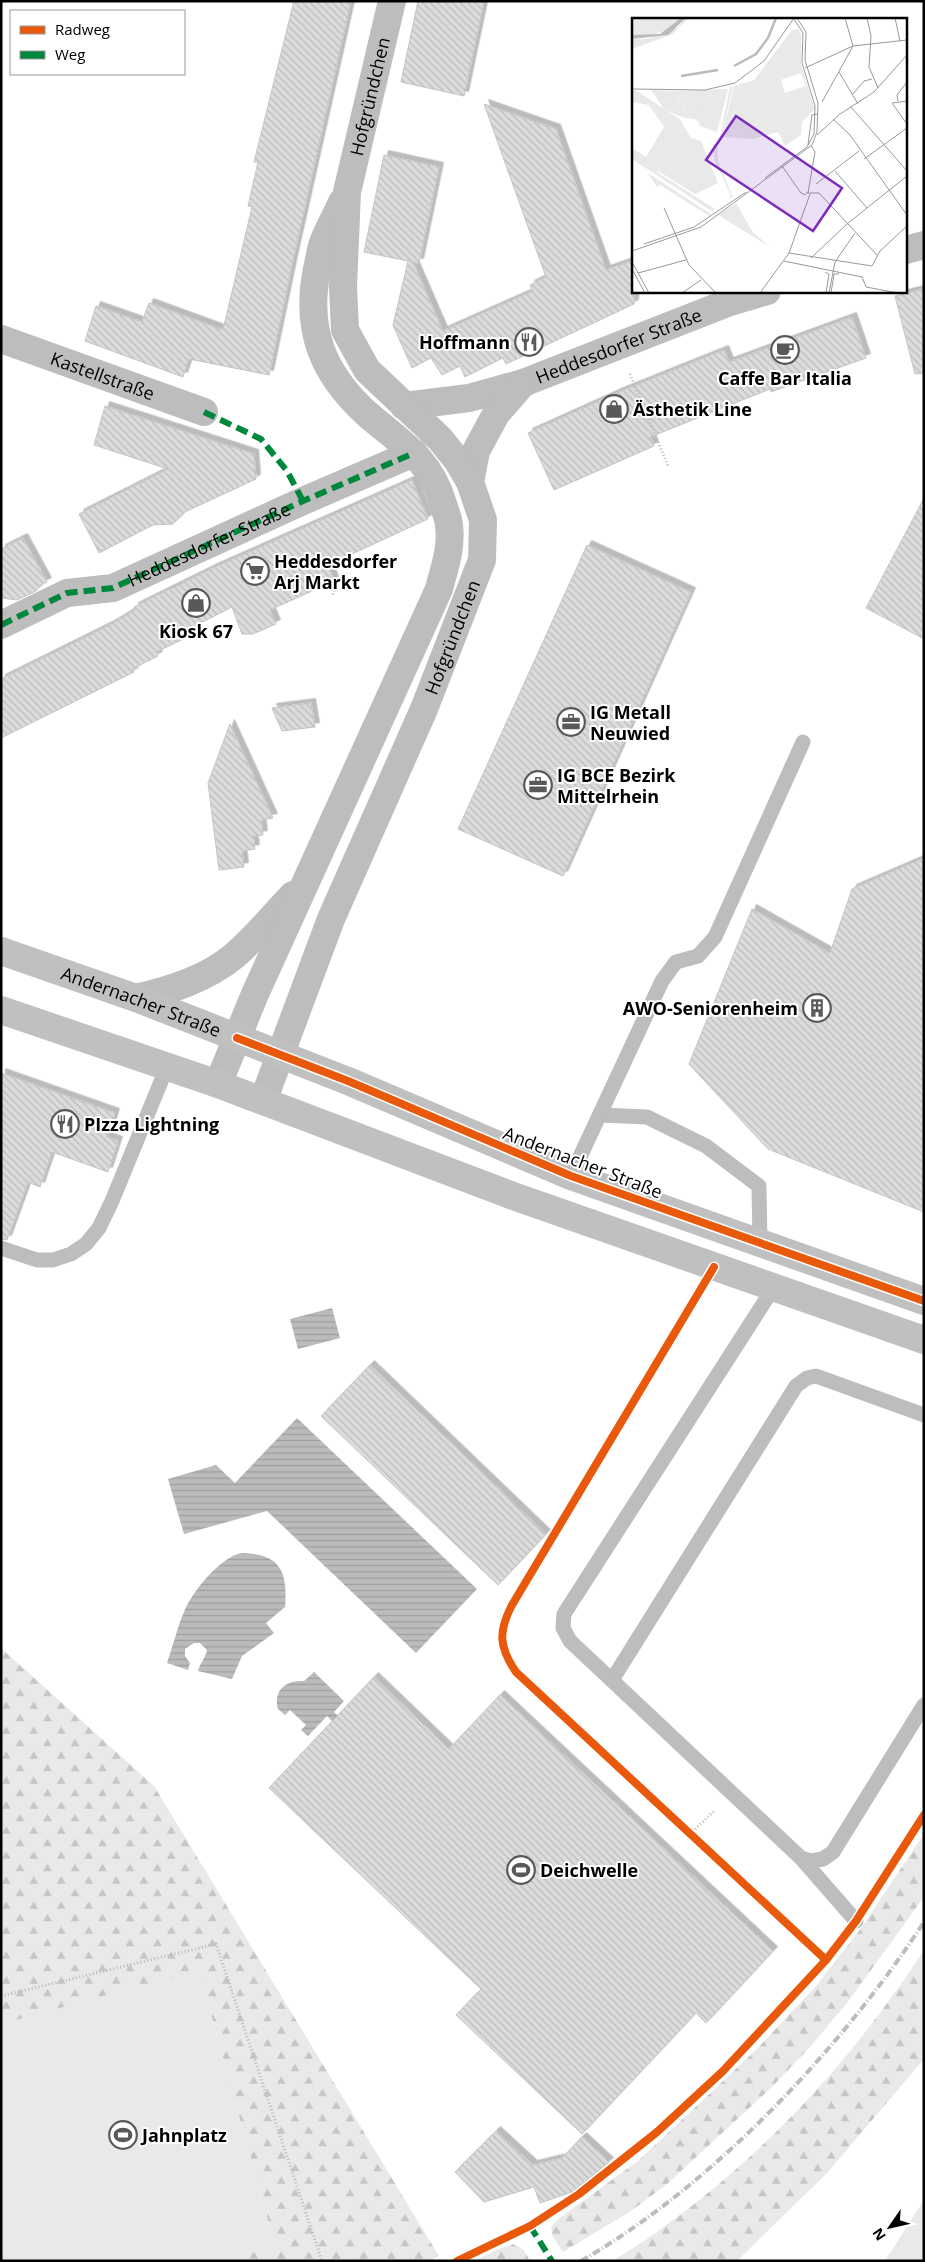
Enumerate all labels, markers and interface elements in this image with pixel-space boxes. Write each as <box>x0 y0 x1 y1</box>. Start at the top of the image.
legend <box>10 10 185 75</box>
inset map <box>632 18 908 292</box>
text: Radweg <box>55 19 110 39</box>
street label: Hofgründchen <box>344 35 395 158</box>
text: Weg <box>55 44 85 64</box>
street label: Heddesdorfer Straße <box>532 302 705 389</box>
restaurant icon: Hoffmann <box>514 327 544 357</box>
place label: Hoffmann <box>419 330 510 354</box>
cafe icon: Caffe Bar Italia <box>770 335 800 365</box>
street label: Kastellstraße <box>47 346 158 405</box>
place label: Caffe Bar Italia <box>718 366 852 390</box>
shop icon: Ästhetik Line <box>599 394 629 424</box>
place label: Ästhetik Line <box>633 397 752 421</box>
street label: Heddesdorfer Straße <box>124 496 294 592</box>
place label: Heddesdorfer Arj Markt <box>274 549 397 594</box>
supermarket icon: Heddesdorfer Arj Markt <box>240 556 270 586</box>
street label: Hofgründchen <box>419 576 485 698</box>
shop icon: Kiosk 67 <box>181 588 211 618</box>
place label: Kiosk 67 <box>159 619 233 643</box>
place label: IG Metall Neuwied <box>590 700 671 745</box>
office icon: IG Metall Neuwied <box>556 707 586 737</box>
place label: IG BCE Bezirk Mittelrhein <box>557 763 676 808</box>
office icon: IG BCE Bezirk Mittelrhein <box>523 770 553 800</box>
street label: Andernacher Straße <box>58 961 225 1042</box>
building icon: AWO-Seniorenheim <box>802 993 832 1023</box>
place label: AWO-Seniorenheim <box>623 996 798 1020</box>
restaurant icon: PIzza Lightning <box>50 1109 80 1139</box>
place label: PIzza Lightning <box>84 1112 219 1136</box>
street label: Andernacher Straße <box>500 1121 666 1203</box>
sports icon: Deichwelle <box>506 1855 536 1885</box>
place label: Deichwelle <box>540 1858 638 1882</box>
sports icon: Jahnplatz <box>108 2120 138 2150</box>
place label: Jahnplatz <box>140 2123 227 2147</box>
north arrow <box>865 2202 915 2252</box>
text: N <box>868 2225 890 2245</box>

